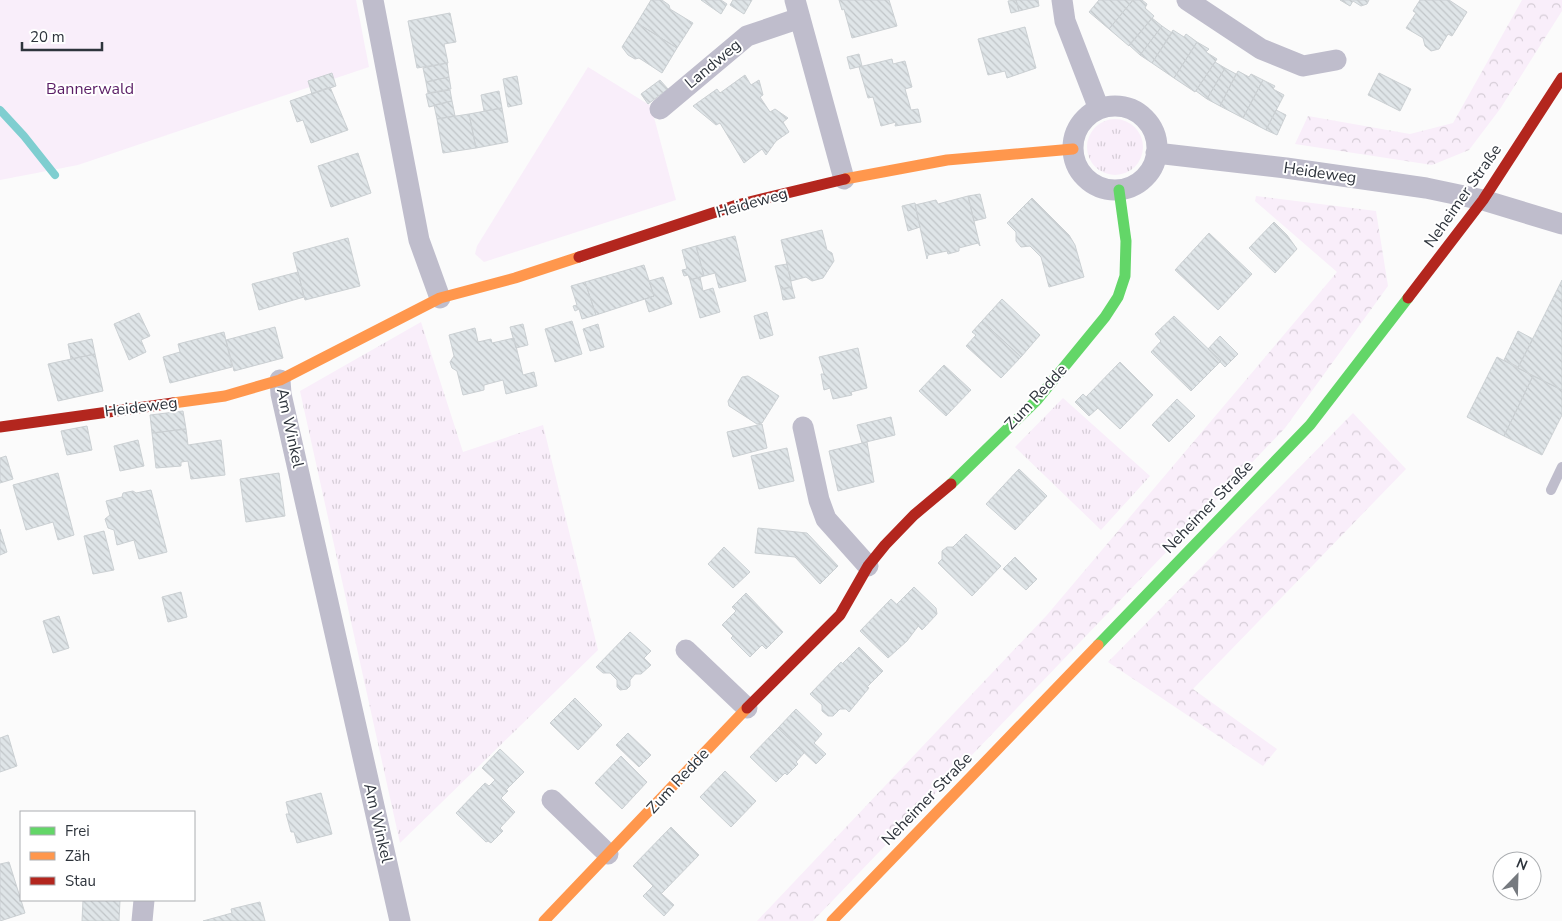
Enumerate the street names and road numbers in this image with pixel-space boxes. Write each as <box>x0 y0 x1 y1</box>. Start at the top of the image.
street label: Landweg <box>680 34 746 94</box>
street label: Neheimer Straße <box>1419 140 1507 252</box>
street label: Heideweg <box>1282 157 1358 189</box>
street label: Heideweg <box>714 182 790 224</box>
street label: Zum Redde <box>1000 359 1072 435</box>
street label: Am Winkel <box>271 386 309 470</box>
street label: Heideweg <box>103 392 179 422</box>
street label: Neheimer Straße <box>1158 456 1258 558</box>
street label: Zum Redde <box>642 743 714 819</box>
street label: Neheimer Straße <box>877 748 977 850</box>
street label: Am Winkel <box>358 781 398 865</box>

